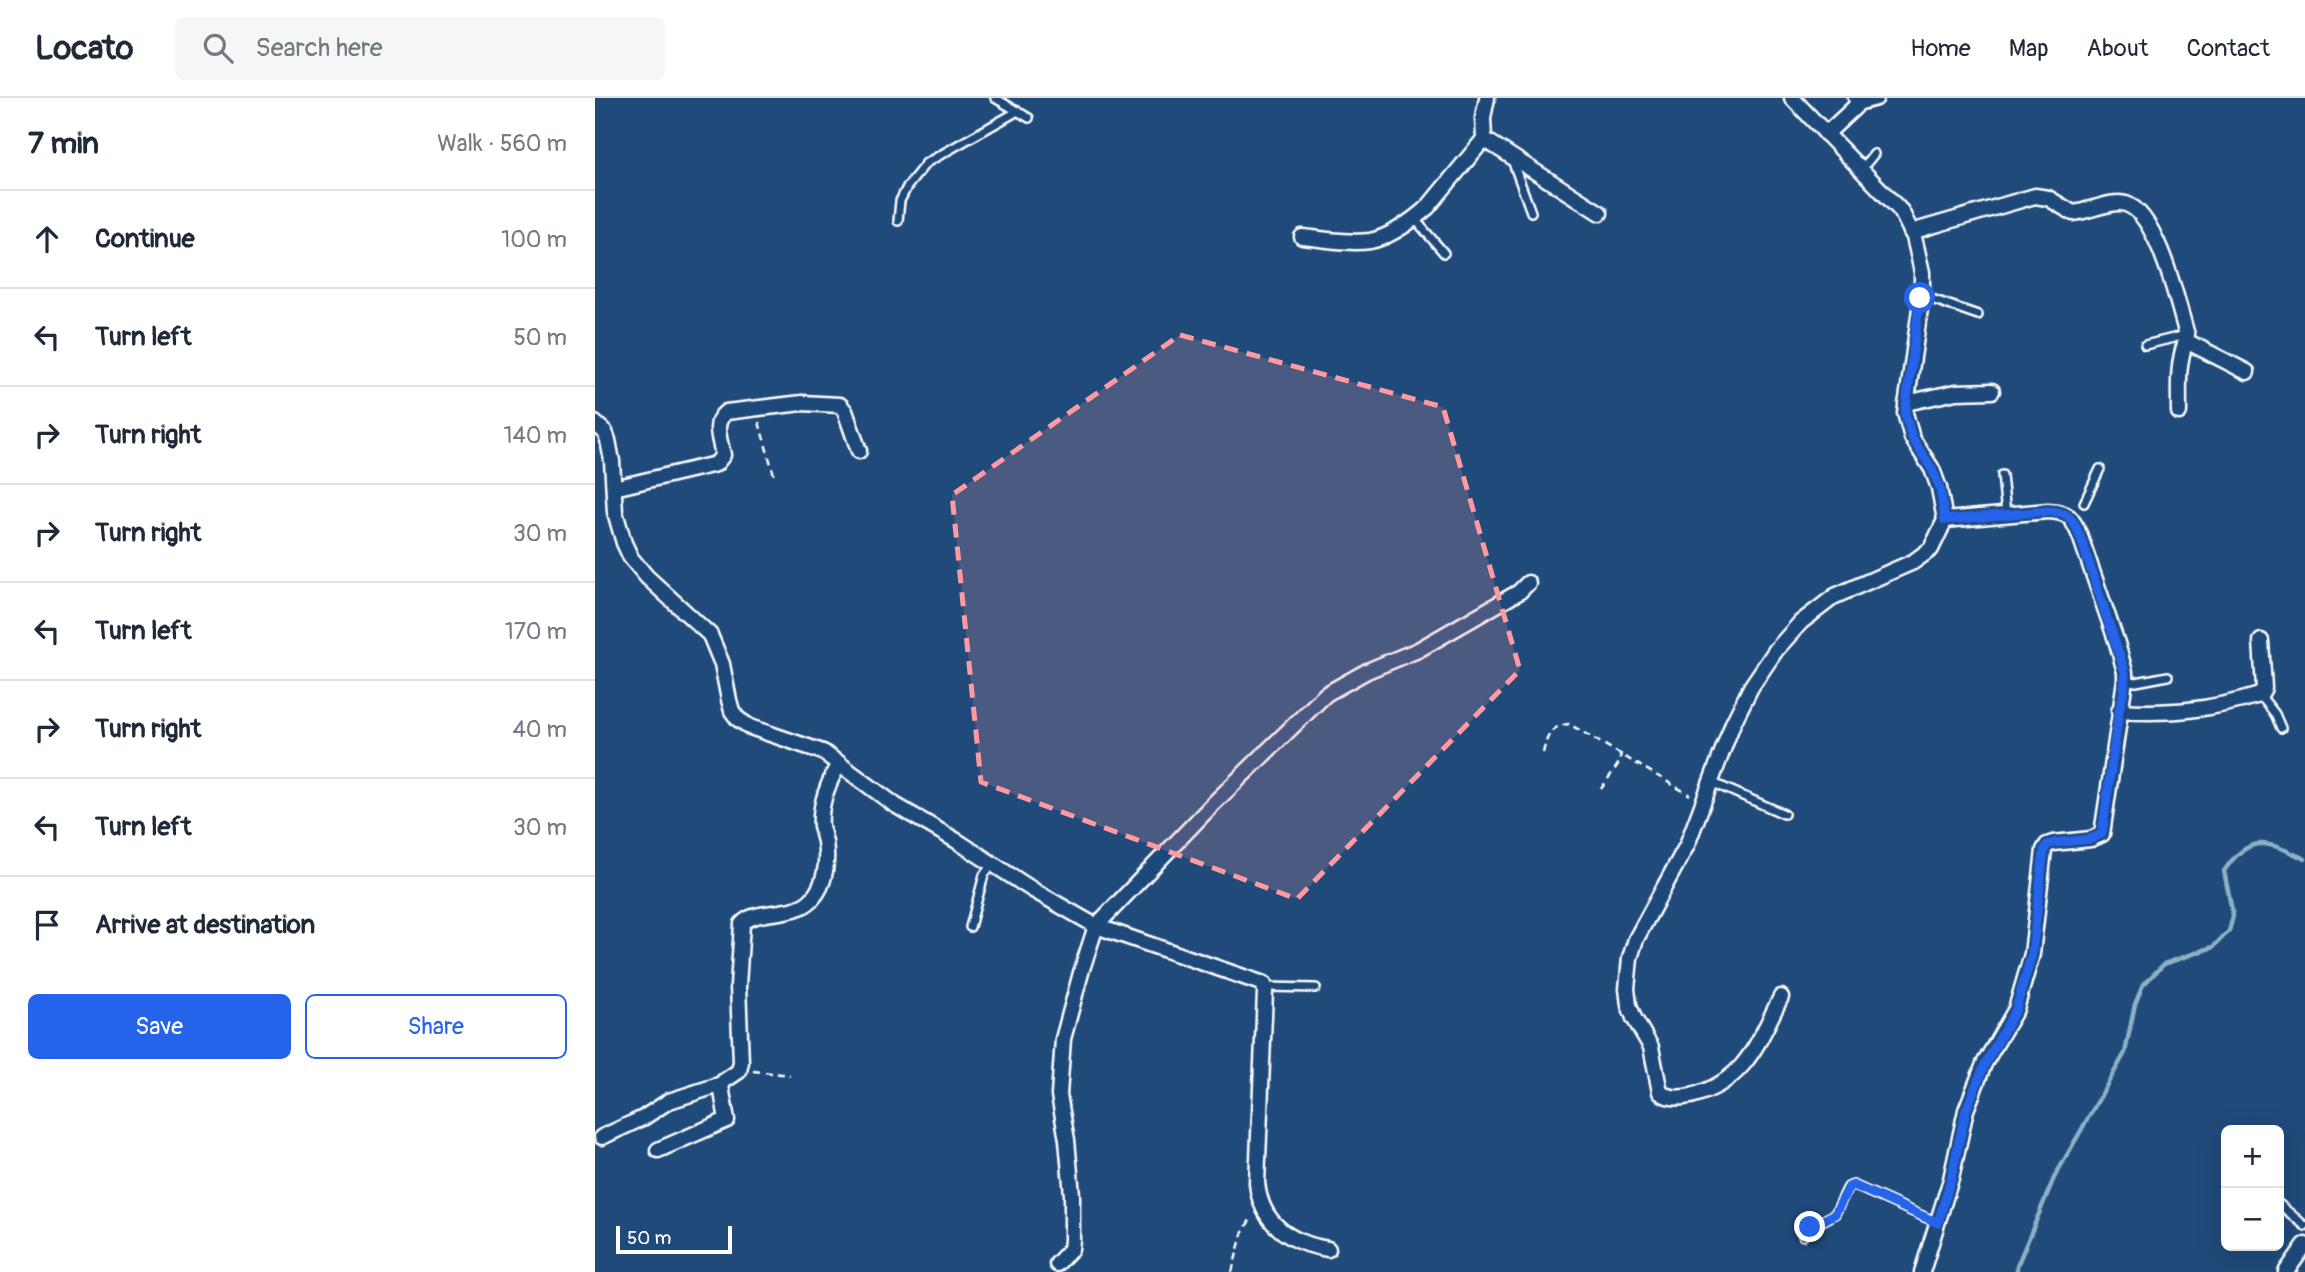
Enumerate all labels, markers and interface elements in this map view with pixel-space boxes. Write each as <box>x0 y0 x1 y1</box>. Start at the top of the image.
search box <box>175 17 665 80</box>
text: Locato <box>35 28 133 69</box>
icon: search <box>199 29 237 67</box>
text: Search here <box>255 32 382 64</box>
text: Home <box>1910 34 1971 63</box>
text: Map <box>2009 34 2049 63</box>
text: About <box>2087 34 2149 63</box>
text: Contact <box>2187 34 2270 63</box>
text: 7 min <box>28 125 99 162</box>
text: Walk · 560 m <box>437 129 567 158</box>
icon: ahead <box>28 220 66 258</box>
text: Continue <box>95 223 195 255</box>
text: 100 m <box>501 225 567 254</box>
route start <box>1904 282 1935 313</box>
icon: left <box>28 318 66 356</box>
text: Turn left <box>95 321 191 353</box>
text: 50 m <box>513 323 567 352</box>
icon: right <box>28 416 66 454</box>
text: Turn right <box>95 419 201 451</box>
text: 140 m <box>504 421 567 450</box>
icon: right <box>28 514 66 552</box>
text: Turn right <box>95 517 201 549</box>
text: 30 m <box>513 519 567 548</box>
icon: left <box>28 612 66 650</box>
text: Turn left <box>95 615 191 647</box>
text: 170 m <box>505 617 567 646</box>
icon: right <box>28 710 66 748</box>
text: Turn right <box>95 713 201 745</box>
text: 40 m <box>513 715 567 744</box>
icon: left <box>28 808 66 846</box>
text: Turn left <box>95 811 191 843</box>
text: 30 m <box>513 813 567 842</box>
icon: arrive <box>28 906 66 944</box>
text: Arrive at destination <box>95 909 315 941</box>
button: Save <box>28 994 291 1059</box>
button: Share <box>305 994 567 1059</box>
map controls <box>2221 1125 2284 1251</box>
button: + <box>2221 1125 2284 1188</box>
button: − <box>2221 1188 2284 1251</box>
route end <box>1794 1211 1825 1242</box>
scale bar <box>616 1223 731 1255</box>
text: 50 m <box>627 1226 671 1250</box>

